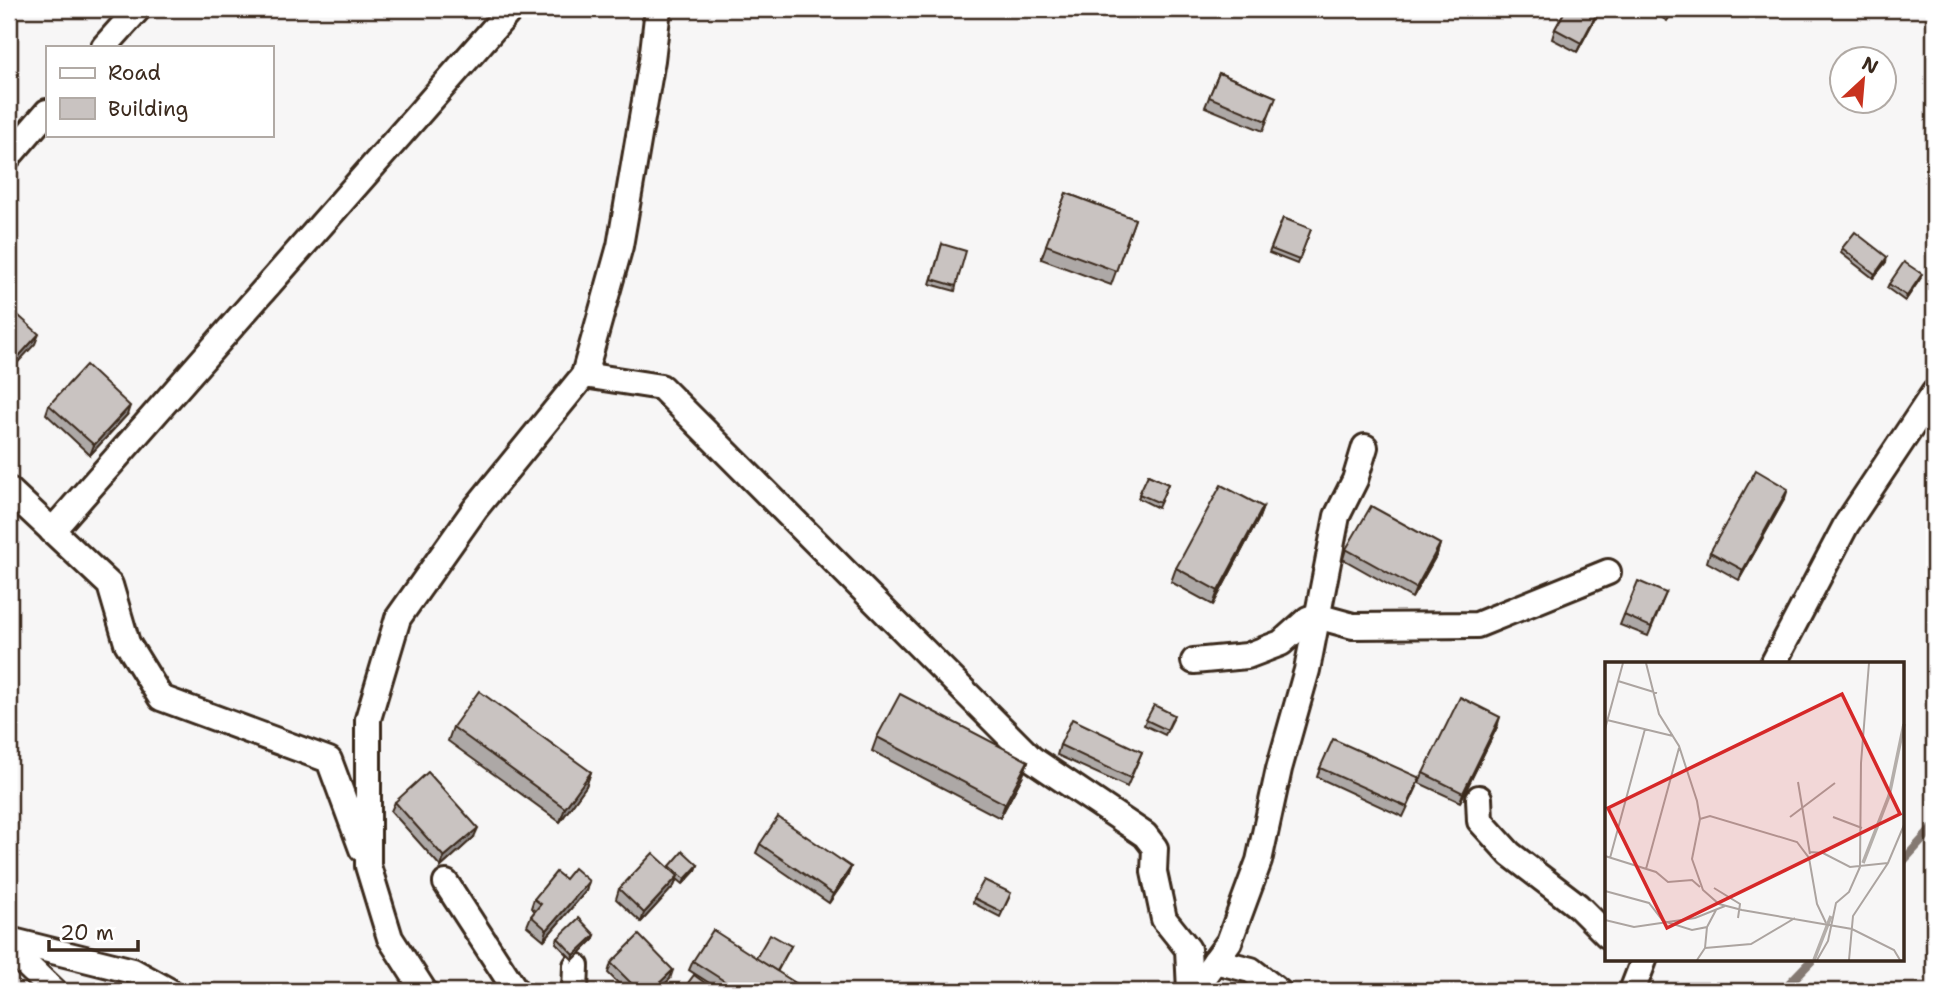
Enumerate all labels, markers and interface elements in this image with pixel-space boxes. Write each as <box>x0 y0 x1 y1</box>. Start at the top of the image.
legend <box>46 46 273 136</box>
north arrow <box>1828 46 1898 116</box>
text: N <box>1858 51 1882 80</box>
text: Road <box>108 59 161 87</box>
text: Building <box>108 95 188 123</box>
inset map <box>1605 662 1904 962</box>
scale bar <box>49 909 138 953</box>
text: 20 m <box>60 919 114 947</box>

